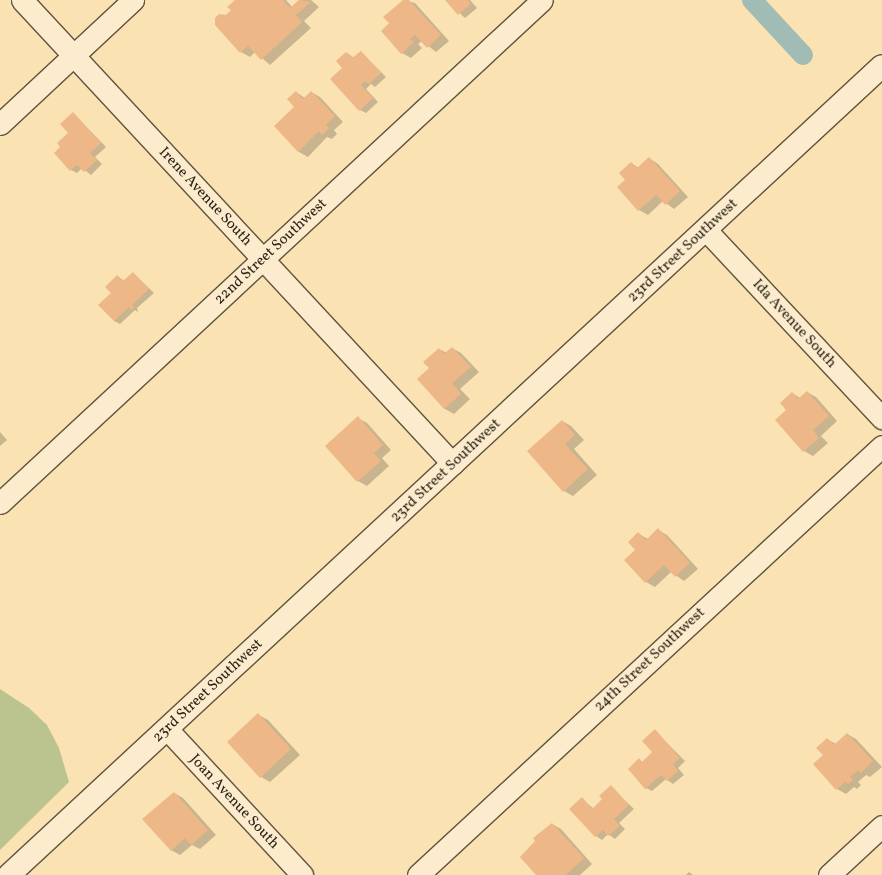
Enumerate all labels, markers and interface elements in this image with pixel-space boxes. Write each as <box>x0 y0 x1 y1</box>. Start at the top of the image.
street label: Irene Avenue South <box>155 144 255 250</box>
street label: 22nd Street Southwest <box>211 195 331 309</box>
street label: 23rd Street Southwest <box>624 195 742 307</box>
street label: Ida Avenue South <box>748 276 840 372</box>
street label: 23rd Street Southwest <box>387 415 505 527</box>
street label: 24th Street Southwest <box>591 604 709 716</box>
street label: 23rd Street Southwest <box>149 635 267 747</box>
street label: Joan Avenue South <box>185 751 283 853</box>

